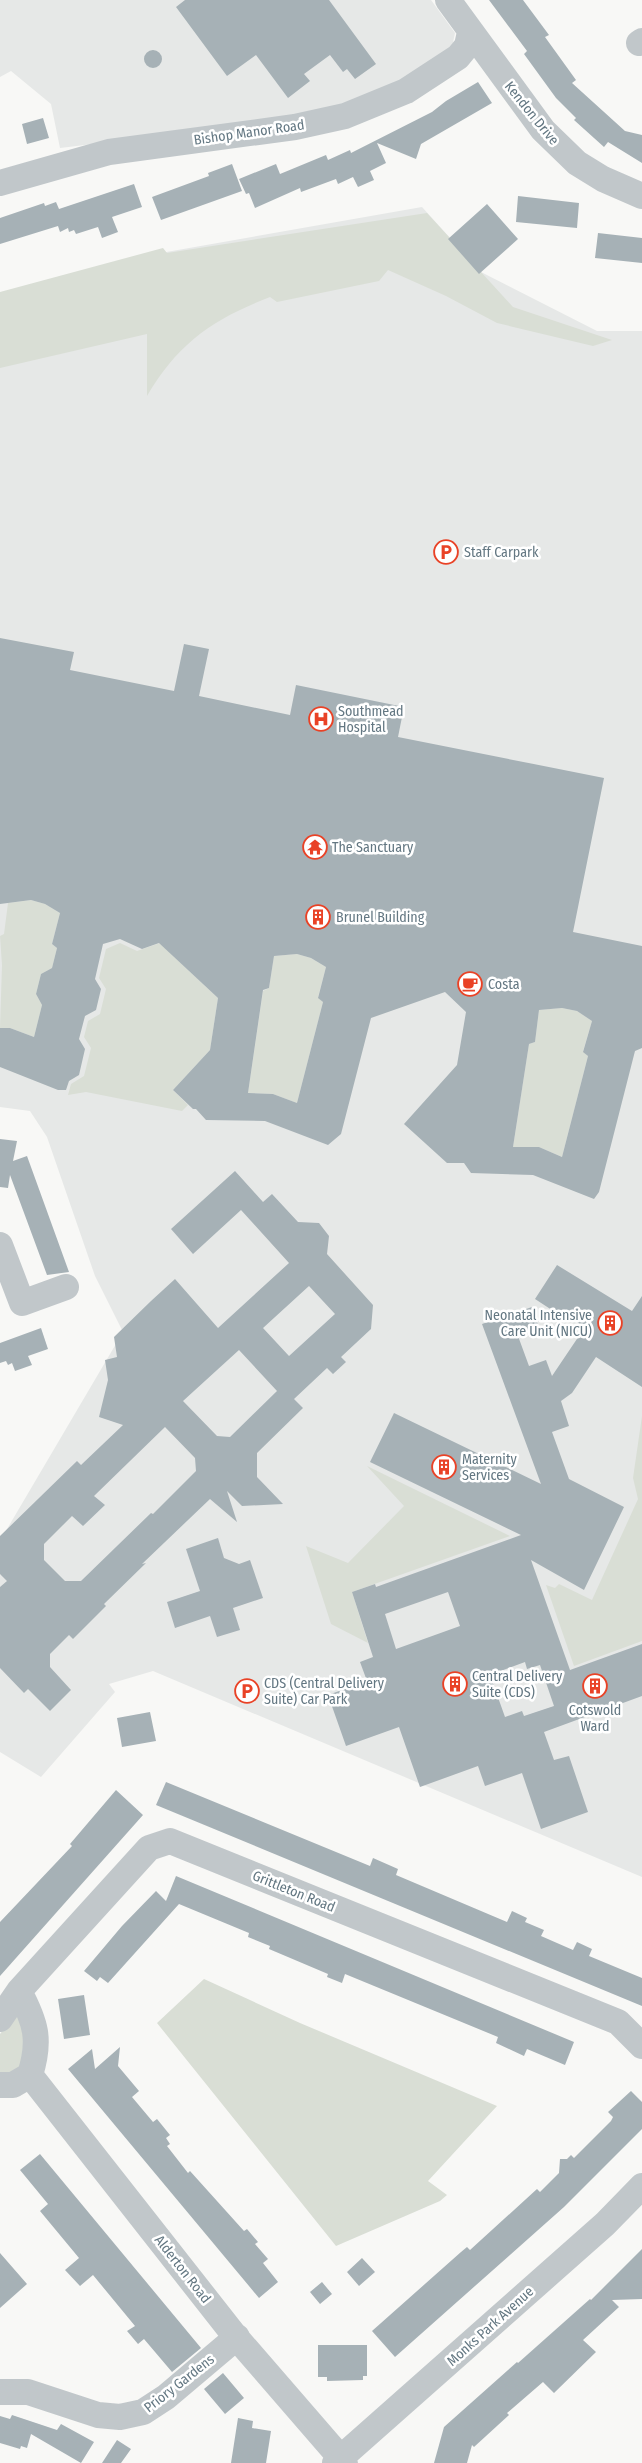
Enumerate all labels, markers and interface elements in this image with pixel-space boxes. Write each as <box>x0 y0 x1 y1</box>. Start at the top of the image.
street label: Kendon Drive <box>501 78 562 149</box>
street label: Bishop Manor Road <box>193 116 305 149</box>
parking icon: Staff Carpark <box>433 539 459 565</box>
place label: Staff Carpark <box>464 544 539 561</box>
place label: Southmead Hospital <box>338 703 404 736</box>
hospital icon: Southmead Hospital <box>308 706 334 732</box>
temple icon: The Sanctuary <box>302 834 328 860</box>
place label: The Sanctuary <box>332 839 414 856</box>
building icon: Brunel Building <box>305 904 331 930</box>
place label: Brunel Building <box>336 909 425 926</box>
cafe icon: Costa <box>457 971 483 997</box>
place label: Costa <box>488 976 520 993</box>
place label: Neonatal Intensive Care Unit (NICU) <box>484 1307 592 1340</box>
building icon: Neonatal Intensive Care Unit (NICU) <box>597 1310 623 1336</box>
place label: Maternity Services <box>462 1451 517 1484</box>
building icon: Maternity Services <box>431 1454 457 1480</box>
place label: Central Delivery Suite (CDS) <box>472 1668 563 1701</box>
building icon: Central Delivery Suite (CDS) <box>442 1671 468 1697</box>
building icon: Cotswold Ward <box>582 1673 608 1699</box>
place label: CDS (Central Delivery Suite) Car Park <box>264 1675 385 1708</box>
parking icon: CDS (Central Delivery Suite) Car Park <box>234 1678 260 1704</box>
place label: Cotswold Ward <box>569 1702 621 1735</box>
street label: Grittleton Road <box>250 1867 338 1916</box>
street label: Alderton Road <box>151 2232 214 2307</box>
street label: Monks Park Avenue <box>444 2283 537 2370</box>
street label: Priory Gardens <box>141 2351 218 2416</box>

